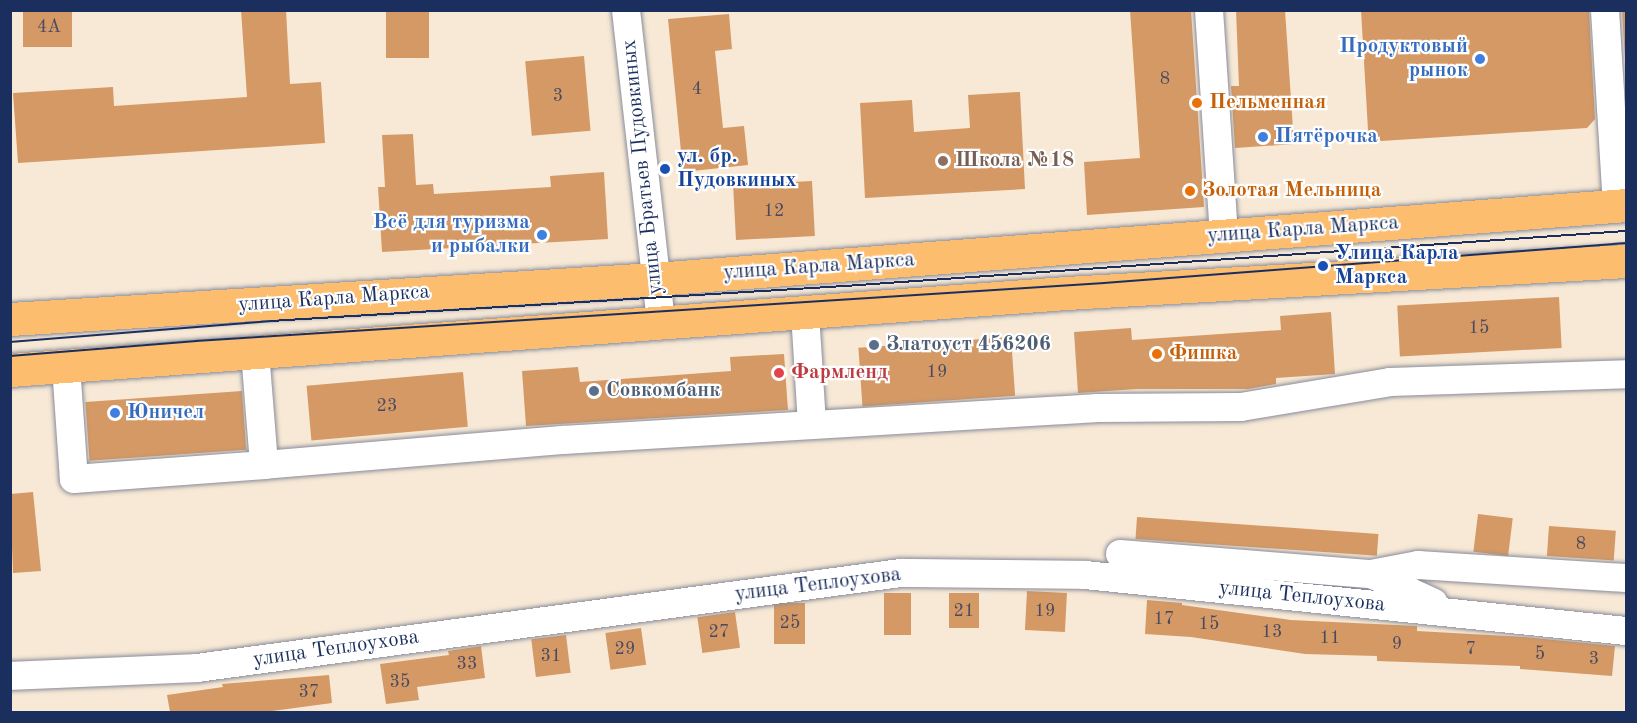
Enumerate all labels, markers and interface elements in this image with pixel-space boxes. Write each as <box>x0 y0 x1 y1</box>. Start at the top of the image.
house number: 4А <box>37 16 61 38</box>
place label: Продуктовый рынок <box>1339 34 1468 84</box>
street label: улица Братьев Пудовкиных <box>617 38 669 296</box>
marker: Продуктовый рынок <box>1473 52 1487 66</box>
house number: 8 <box>1160 68 1170 90</box>
house number: 4 <box>692 78 702 100</box>
house number: 3 <box>553 85 563 107</box>
place label: Пельменная <box>1209 90 1326 116</box>
marker: Пельменная <box>1190 96 1204 110</box>
place label: Пятёрочка <box>1275 124 1378 150</box>
marker: Пятёрочка <box>1256 130 1270 144</box>
place label: ул. бр. Пудовкиных <box>677 144 796 194</box>
place label: Школа №18 <box>955 148 1074 174</box>
marker: Школа №18 <box>936 154 950 168</box>
marker: ул. бр. Пудовкиных <box>658 162 672 176</box>
place label: Золотая Мельница <box>1202 178 1381 204</box>
marker: Золотая Мельница <box>1183 184 1197 198</box>
house number: 12 <box>764 200 784 222</box>
place label: Всё для туризма и рыбалки <box>373 210 530 260</box>
street label: улица Карла Маркса <box>1206 211 1400 249</box>
marker: Всё для туризма и рыбалки <box>535 228 549 242</box>
place label: Улица Карла Маркса <box>1335 241 1459 291</box>
street label: улица Карла Маркса <box>722 248 916 286</box>
marker: Улица Карла Маркса <box>1316 259 1330 273</box>
street label: улица Карла Маркса <box>237 280 431 318</box>
house number: 15 <box>1469 317 1489 339</box>
place label: Златоуст 456206 <box>886 332 1051 358</box>
marker: Златоуст 456206 <box>867 338 881 352</box>
place label: Фишка <box>1169 341 1237 367</box>
marker: Фишка <box>1150 347 1164 361</box>
place label: Фармленд <box>791 360 888 386</box>
house number: 19 <box>927 361 947 383</box>
marker: Фармленд <box>772 366 786 380</box>
place label: Совкомбанк <box>606 378 720 404</box>
marker: Совкомбанк <box>587 384 601 398</box>
house number: 23 <box>377 395 397 417</box>
place label: Юничел <box>127 400 204 426</box>
marker: Юничел <box>108 406 122 420</box>
house number: 8 <box>1576 533 1586 555</box>
street label: улица Теплоухова <box>733 562 903 608</box>
street label: улица Теплоухова <box>1218 576 1386 618</box>
house number: 21 <box>954 600 974 622</box>
house number: 19 <box>1035 600 1055 622</box>
house number: 17 <box>1154 608 1174 630</box>
house number: 25 <box>780 612 800 634</box>
house number: 15 <box>1199 613 1219 635</box>
house number: 27 <box>709 621 729 643</box>
house number: 13 <box>1262 621 1282 643</box>
street label: улица Теплоухова <box>251 625 421 673</box>
house number: 11 <box>1320 627 1340 649</box>
house number: 9 <box>1392 633 1402 655</box>
house number: 29 <box>615 638 635 660</box>
house number: 7 <box>1466 638 1476 660</box>
house number: 5 <box>1535 643 1545 665</box>
house number: 31 <box>541 645 561 667</box>
house number: 3 <box>1589 648 1599 670</box>
house number: 33 <box>457 653 477 675</box>
house number: 35 <box>390 671 410 693</box>
house number: 37 <box>299 681 319 703</box>

